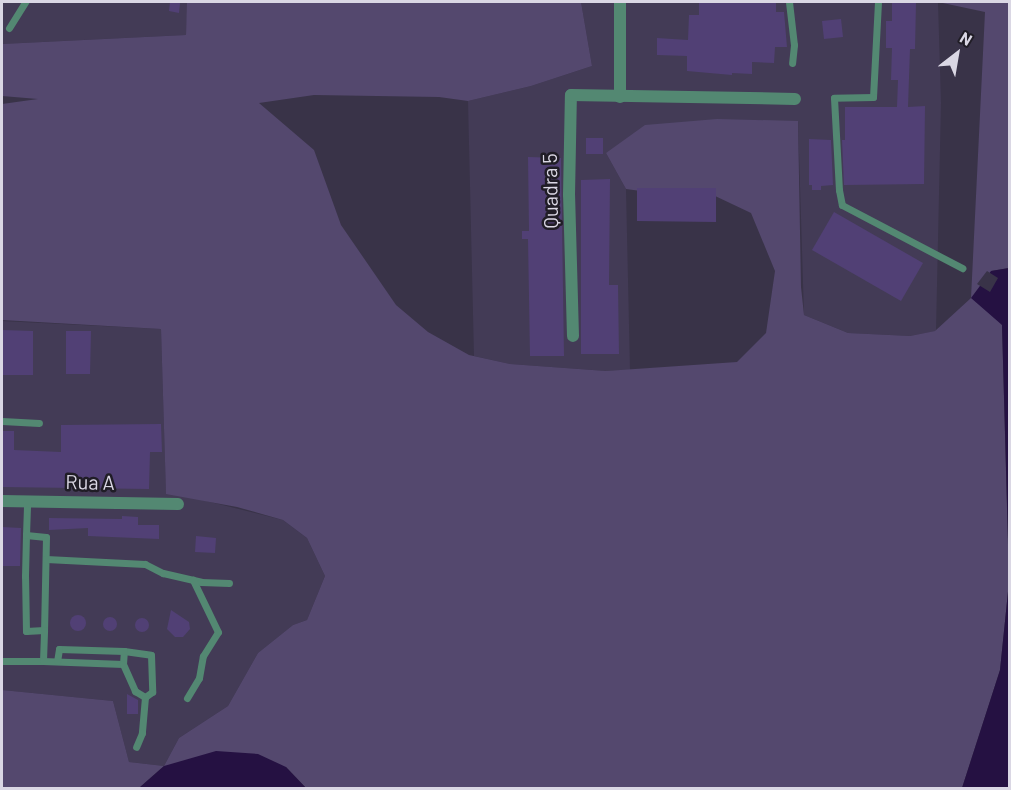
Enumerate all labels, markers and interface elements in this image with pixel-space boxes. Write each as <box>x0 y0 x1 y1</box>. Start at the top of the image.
north arrow <box>927 24 987 84</box>
text: N <box>957 27 976 49</box>
street label: Quadra 5 <box>537 153 563 229</box>
street label: Rua A <box>65 470 115 494</box>

